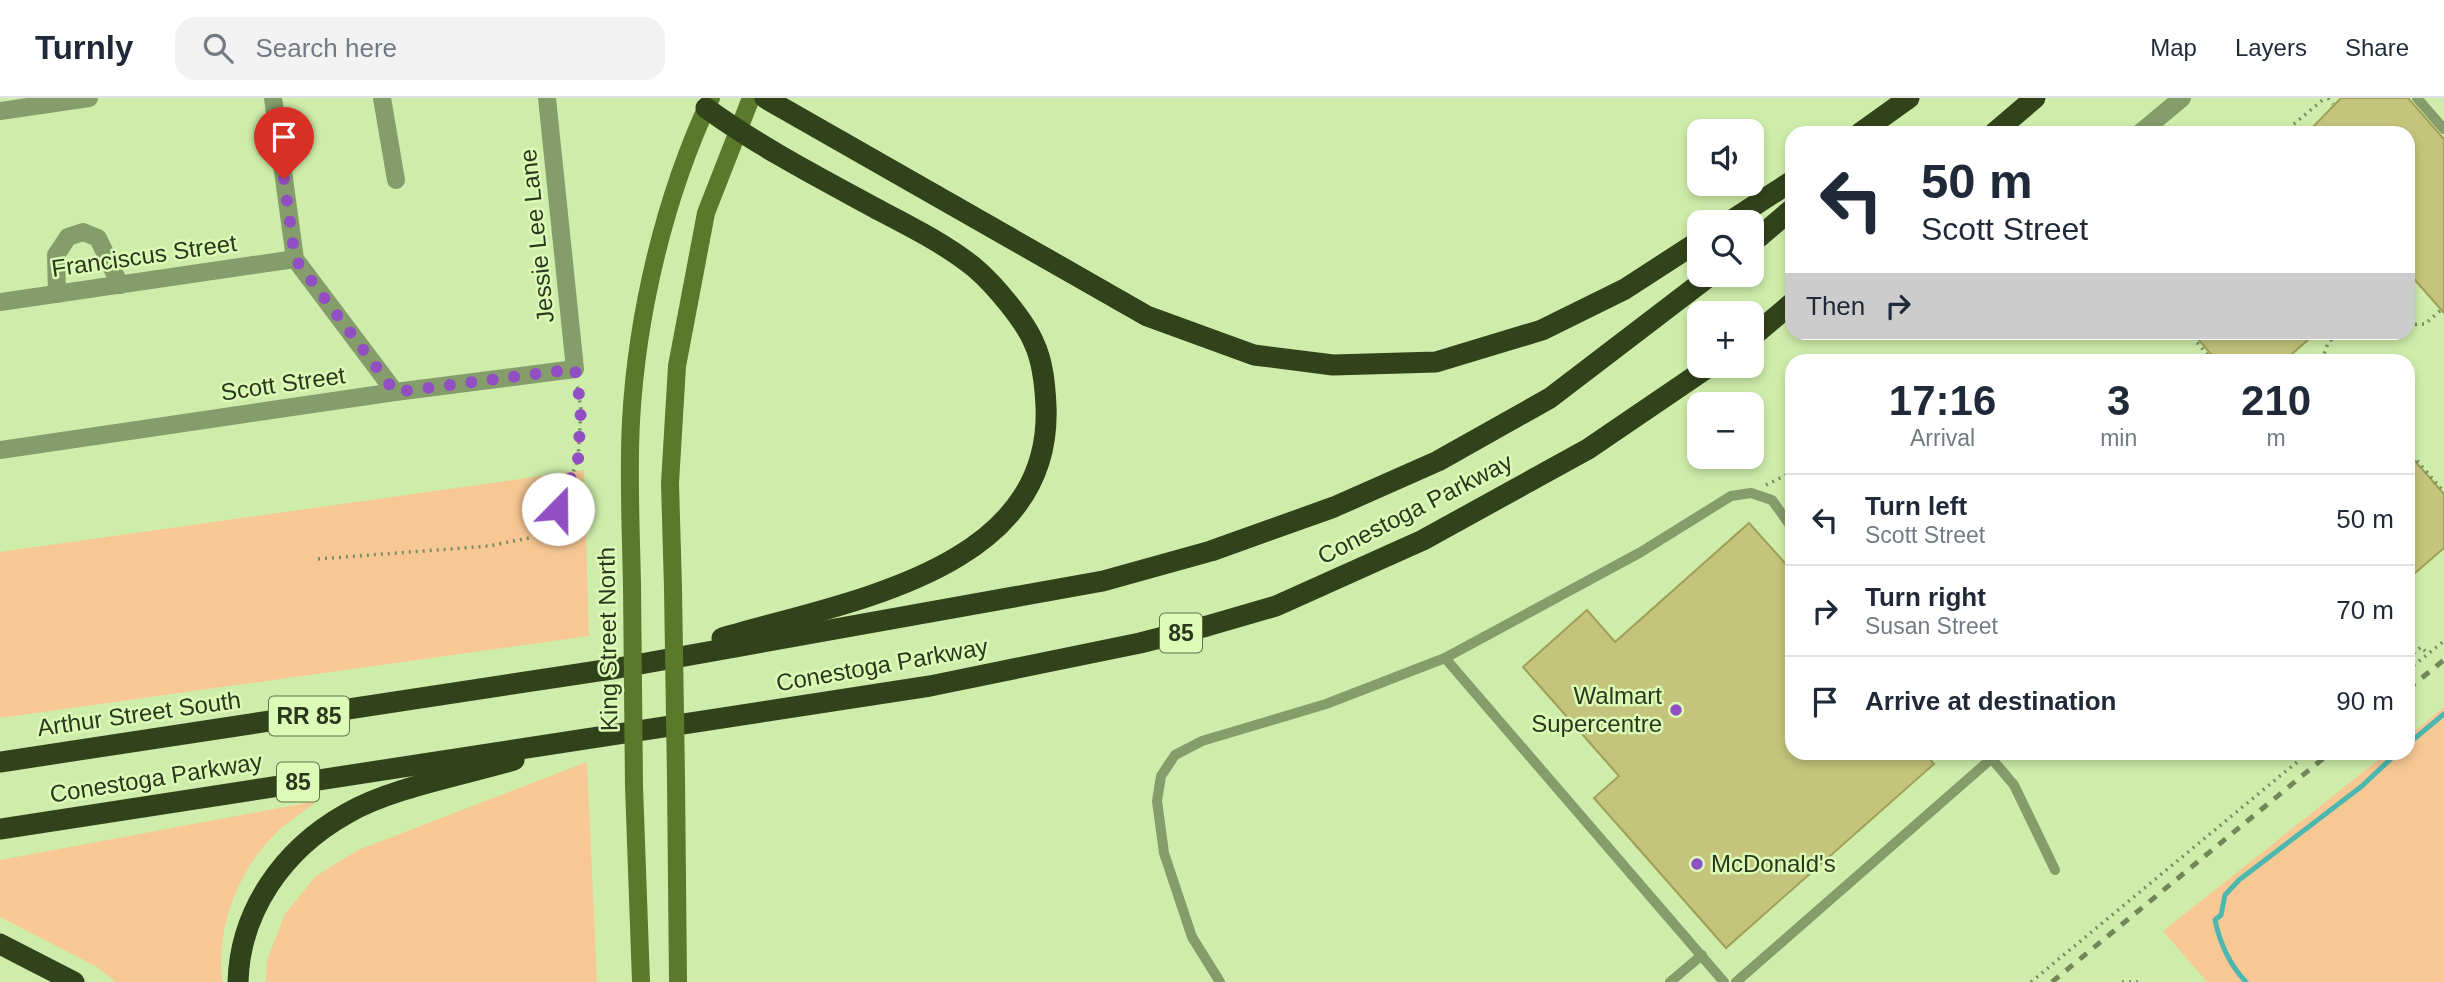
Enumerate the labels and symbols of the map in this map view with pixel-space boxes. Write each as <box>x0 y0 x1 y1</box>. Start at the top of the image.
pin <box>254 107 314 179</box>
street label: Jessie Lee Lane <box>514 148 559 324</box>
street label: Franciscus Street <box>50 229 239 282</box>
street label: Scott Street <box>219 361 347 406</box>
street label: Conestoga Parkway <box>1313 448 1517 569</box>
position arrow <box>521 472 595 546</box>
street label: King Street North <box>592 547 623 731</box>
road number: 85 <box>1160 614 1202 652</box>
street label: Conestoga Parkway <box>774 633 990 696</box>
place label: Walmart Supercentre <box>1531 682 1662 737</box>
street label: Arthur Street South <box>35 686 243 741</box>
road number: RR 85 <box>269 696 349 736</box>
marker: Walmart Supercentre <box>1668 702 1684 718</box>
street label: Conestoga Parkway <box>48 747 264 808</box>
road number: 85 <box>277 762 319 802</box>
place label: McDonald's <box>1711 850 1836 877</box>
marker: McDonald's <box>1689 856 1705 872</box>

